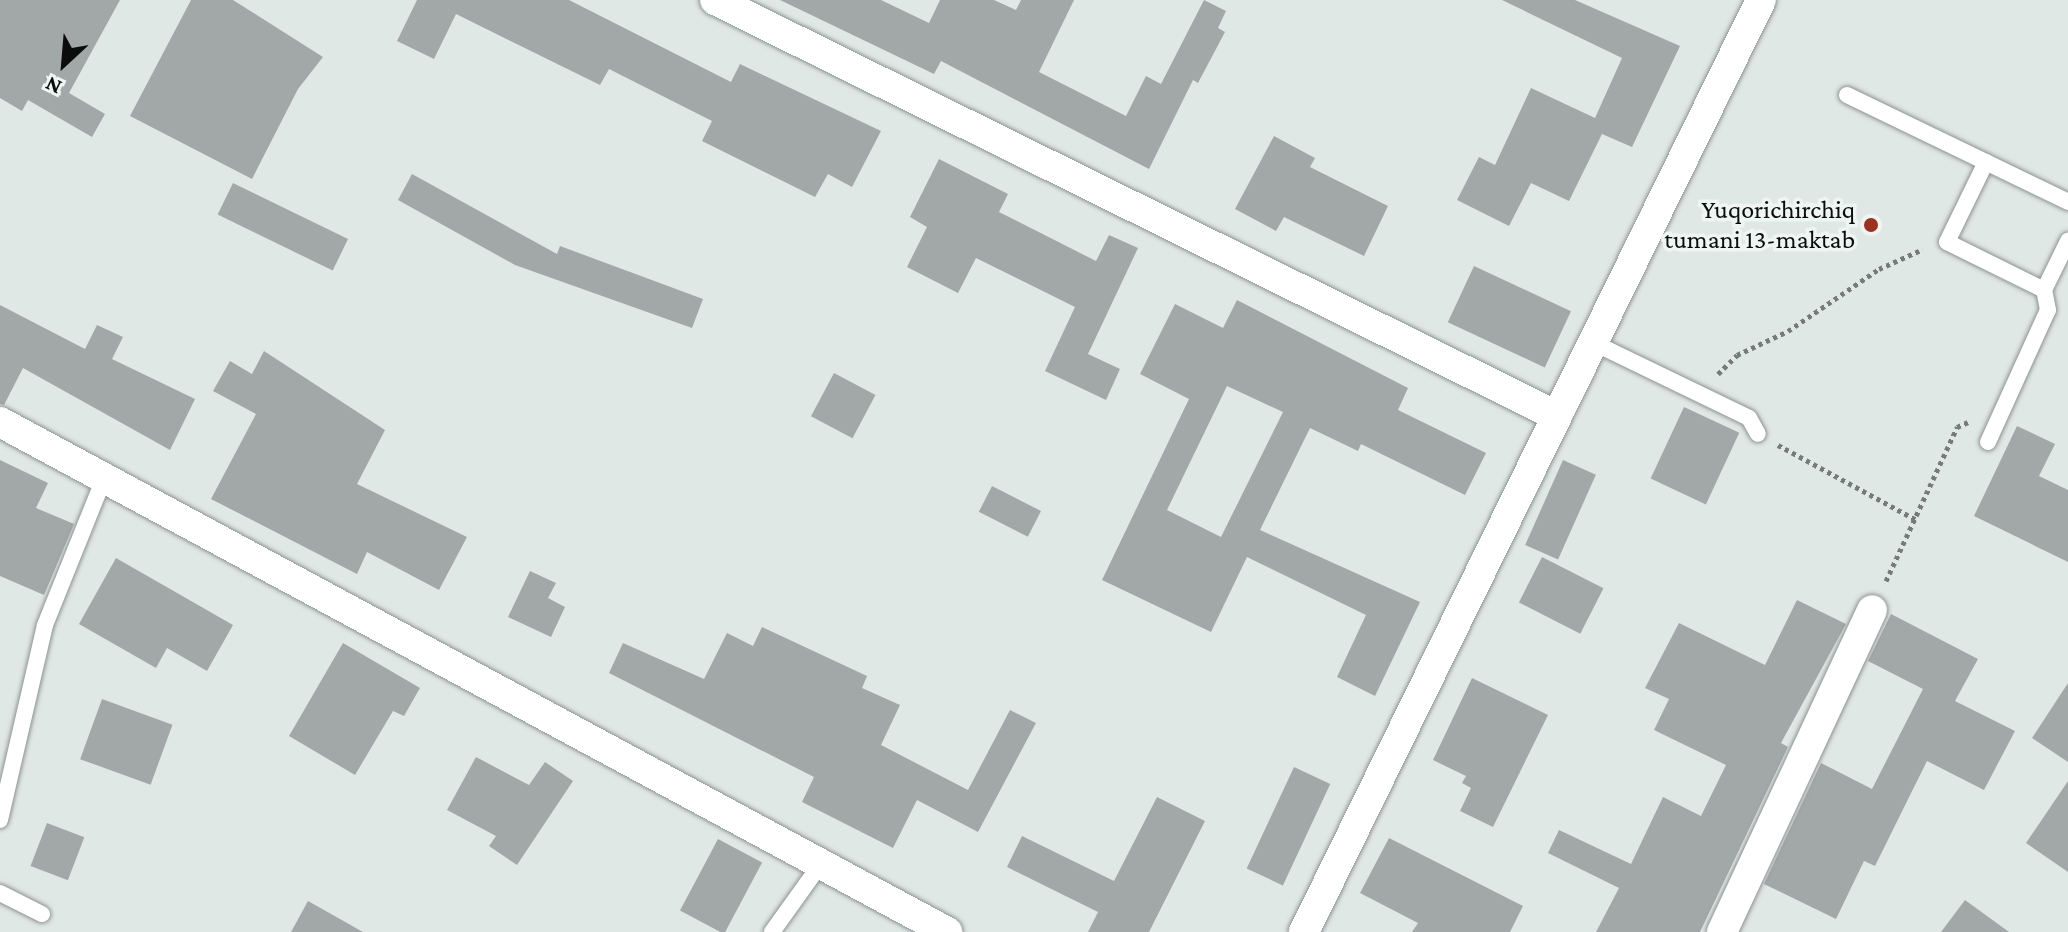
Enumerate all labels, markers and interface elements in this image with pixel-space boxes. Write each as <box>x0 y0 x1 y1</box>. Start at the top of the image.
north arrow <box>24 24 104 104</box>
text: N <box>41 71 65 101</box>
place label: Yuqorichirchiq tumani 13-maktab <box>1664 194 1855 256</box>
marker: Yuqorichirchiq tumani 13-maktab <box>1862 216 1880 234</box>

